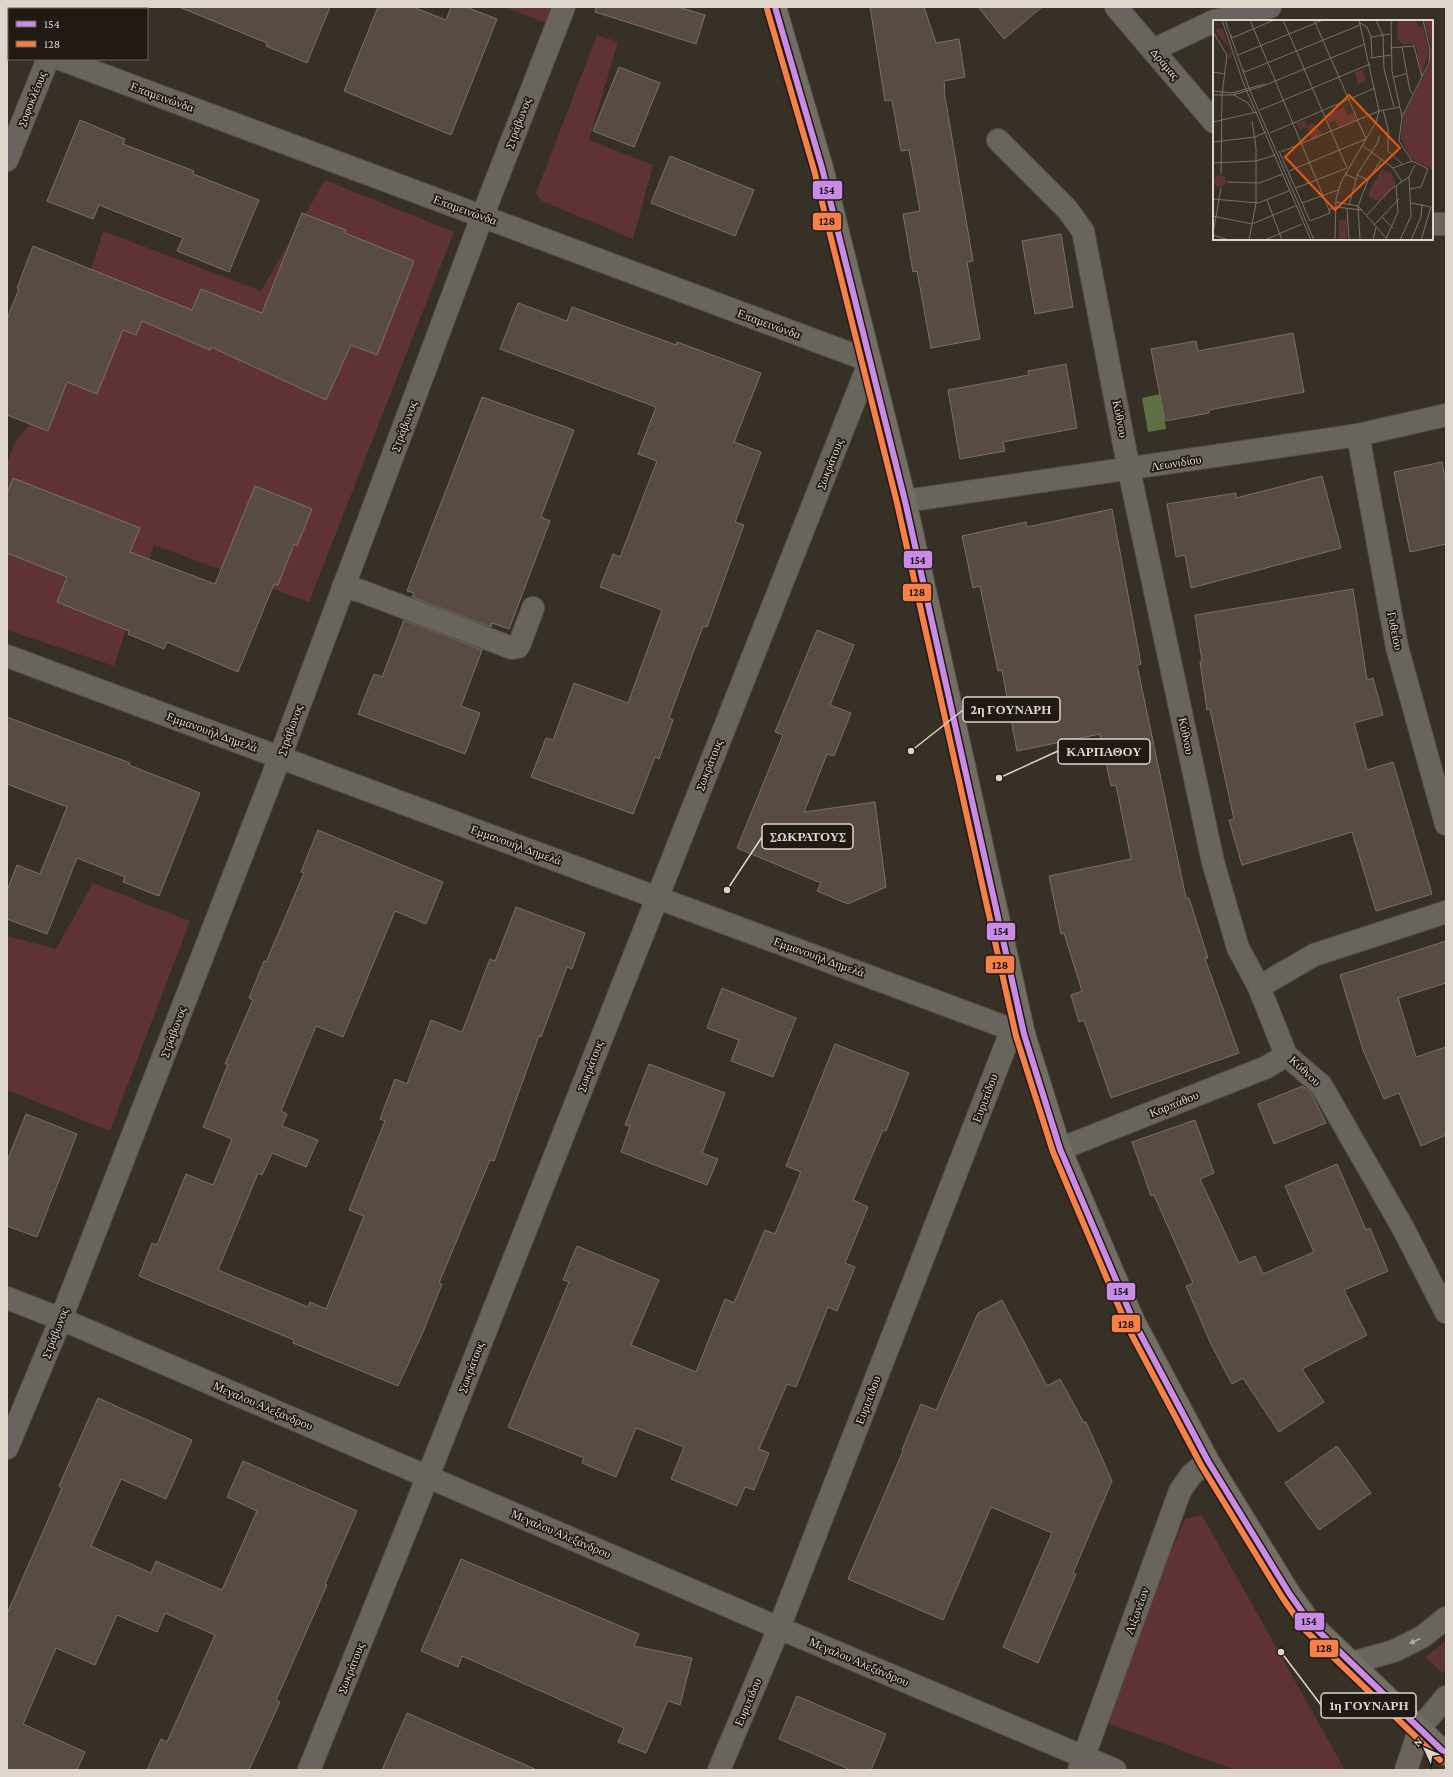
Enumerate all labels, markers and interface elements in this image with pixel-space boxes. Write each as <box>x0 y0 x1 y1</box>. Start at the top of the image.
legend <box>8 8 148 60</box>
text: 154 <box>44 17 60 31</box>
inset map <box>1213 20 1433 240</box>
text: 128 <box>44 37 60 51</box>
street label: Δράμας <box>1148 45 1182 83</box>
street label: Σοφοκλέους <box>15 69 50 129</box>
street label: Επαμεινώνδα <box>128 79 196 115</box>
street label: Στράβωνος <box>502 95 534 150</box>
line badge: 154 <box>812 180 843 200</box>
text: 154 <box>819 184 835 196</box>
street label: Επαμεινώνδα <box>431 192 499 228</box>
line badge: 128 <box>812 212 842 231</box>
text: 128 <box>819 215 835 227</box>
street label: Επαμεινώνδα <box>735 306 803 342</box>
street label: Στράβωνος <box>388 398 420 453</box>
street label: Κύθνου <box>1110 399 1130 439</box>
street label: Σωκράτους <box>813 436 847 491</box>
street label: Λεωνιδίου <box>1150 452 1202 474</box>
line badge: 154 <box>903 550 933 569</box>
text: 154 <box>910 554 926 566</box>
line badge: 128 <box>902 583 932 602</box>
text: 128 <box>909 586 925 598</box>
street label: Γυθείου <box>1384 611 1406 651</box>
callout: 2η ΓΟΥΝΑΡΗ <box>963 697 1060 722</box>
street label: Στράβωνος <box>274 702 306 757</box>
text: 2η ΓΟΥΝΑΡΗ <box>971 702 1051 717</box>
street label: Εμμανουήλ Δημελά <box>165 709 260 755</box>
street label: Κύθνου <box>1175 716 1197 756</box>
street label: Σωκράτους <box>692 737 726 792</box>
callout: ΚΑΡΠΑΘΟΥ <box>1058 739 1150 764</box>
text: ΚΑΡΠΑΘΟΥ <box>1066 744 1142 759</box>
street label: Εμμανουήλ Δημελά <box>469 822 564 868</box>
callout: ΣΩΚΡΑΤΟΥΣ <box>762 824 853 849</box>
text: ΣΩΚΡΑΤΟΥΣ <box>770 829 846 844</box>
line badge: 154 <box>986 922 1016 941</box>
text: 154 <box>993 925 1009 937</box>
street label: Εμμανουήλ Δημελά <box>772 934 867 980</box>
line badge: 128 <box>985 955 1015 974</box>
text: 128 <box>992 959 1008 971</box>
street label: Στράβωνος <box>157 1004 189 1059</box>
street label: Σωκράτους <box>574 1038 606 1093</box>
street label: Κύθνου <box>1286 1053 1324 1089</box>
street label: Ευριπίδου <box>969 1072 1001 1124</box>
street label: Καρπάθου <box>1147 1088 1201 1120</box>
line badge: 154 <box>1106 1282 1136 1301</box>
text: 154 <box>1113 1285 1129 1297</box>
street label: Στράβωνος <box>39 1306 72 1360</box>
line badge: 128 <box>1111 1314 1141 1333</box>
text: 128 <box>1118 1318 1134 1330</box>
street label: Σωκράτους <box>455 1339 487 1394</box>
street label: Ευριπίδου <box>852 1374 884 1426</box>
street label: Μεγαλου Αλεξάνδρου <box>211 1379 315 1433</box>
street label: Μεγαλου Αλεξάνδρου <box>509 1507 613 1561</box>
street label: Αιξωνέων <box>1122 1585 1152 1636</box>
line badge: 154 <box>1294 1612 1325 1631</box>
text: 154 <box>1301 1615 1317 1627</box>
street label: Μεγαλου Αλεξάνδρου <box>807 1635 911 1689</box>
one-way arrow <box>1409 1638 1421 1644</box>
line badge: 128 <box>1309 1639 1339 1658</box>
street label: Σωκράτους <box>334 1640 368 1695</box>
text: 128 <box>1316 1642 1332 1654</box>
street label: Ευριπίδου <box>732 1676 764 1728</box>
callout: 1η ΓΟΥΝΑΡΗ <box>1321 1693 1416 1718</box>
text: 1η ΓΟΥΝΑΡΗ <box>1329 1698 1409 1713</box>
north arrow <box>1405 1729 1445 1769</box>
text: N <box>1411 1735 1425 1749</box>

